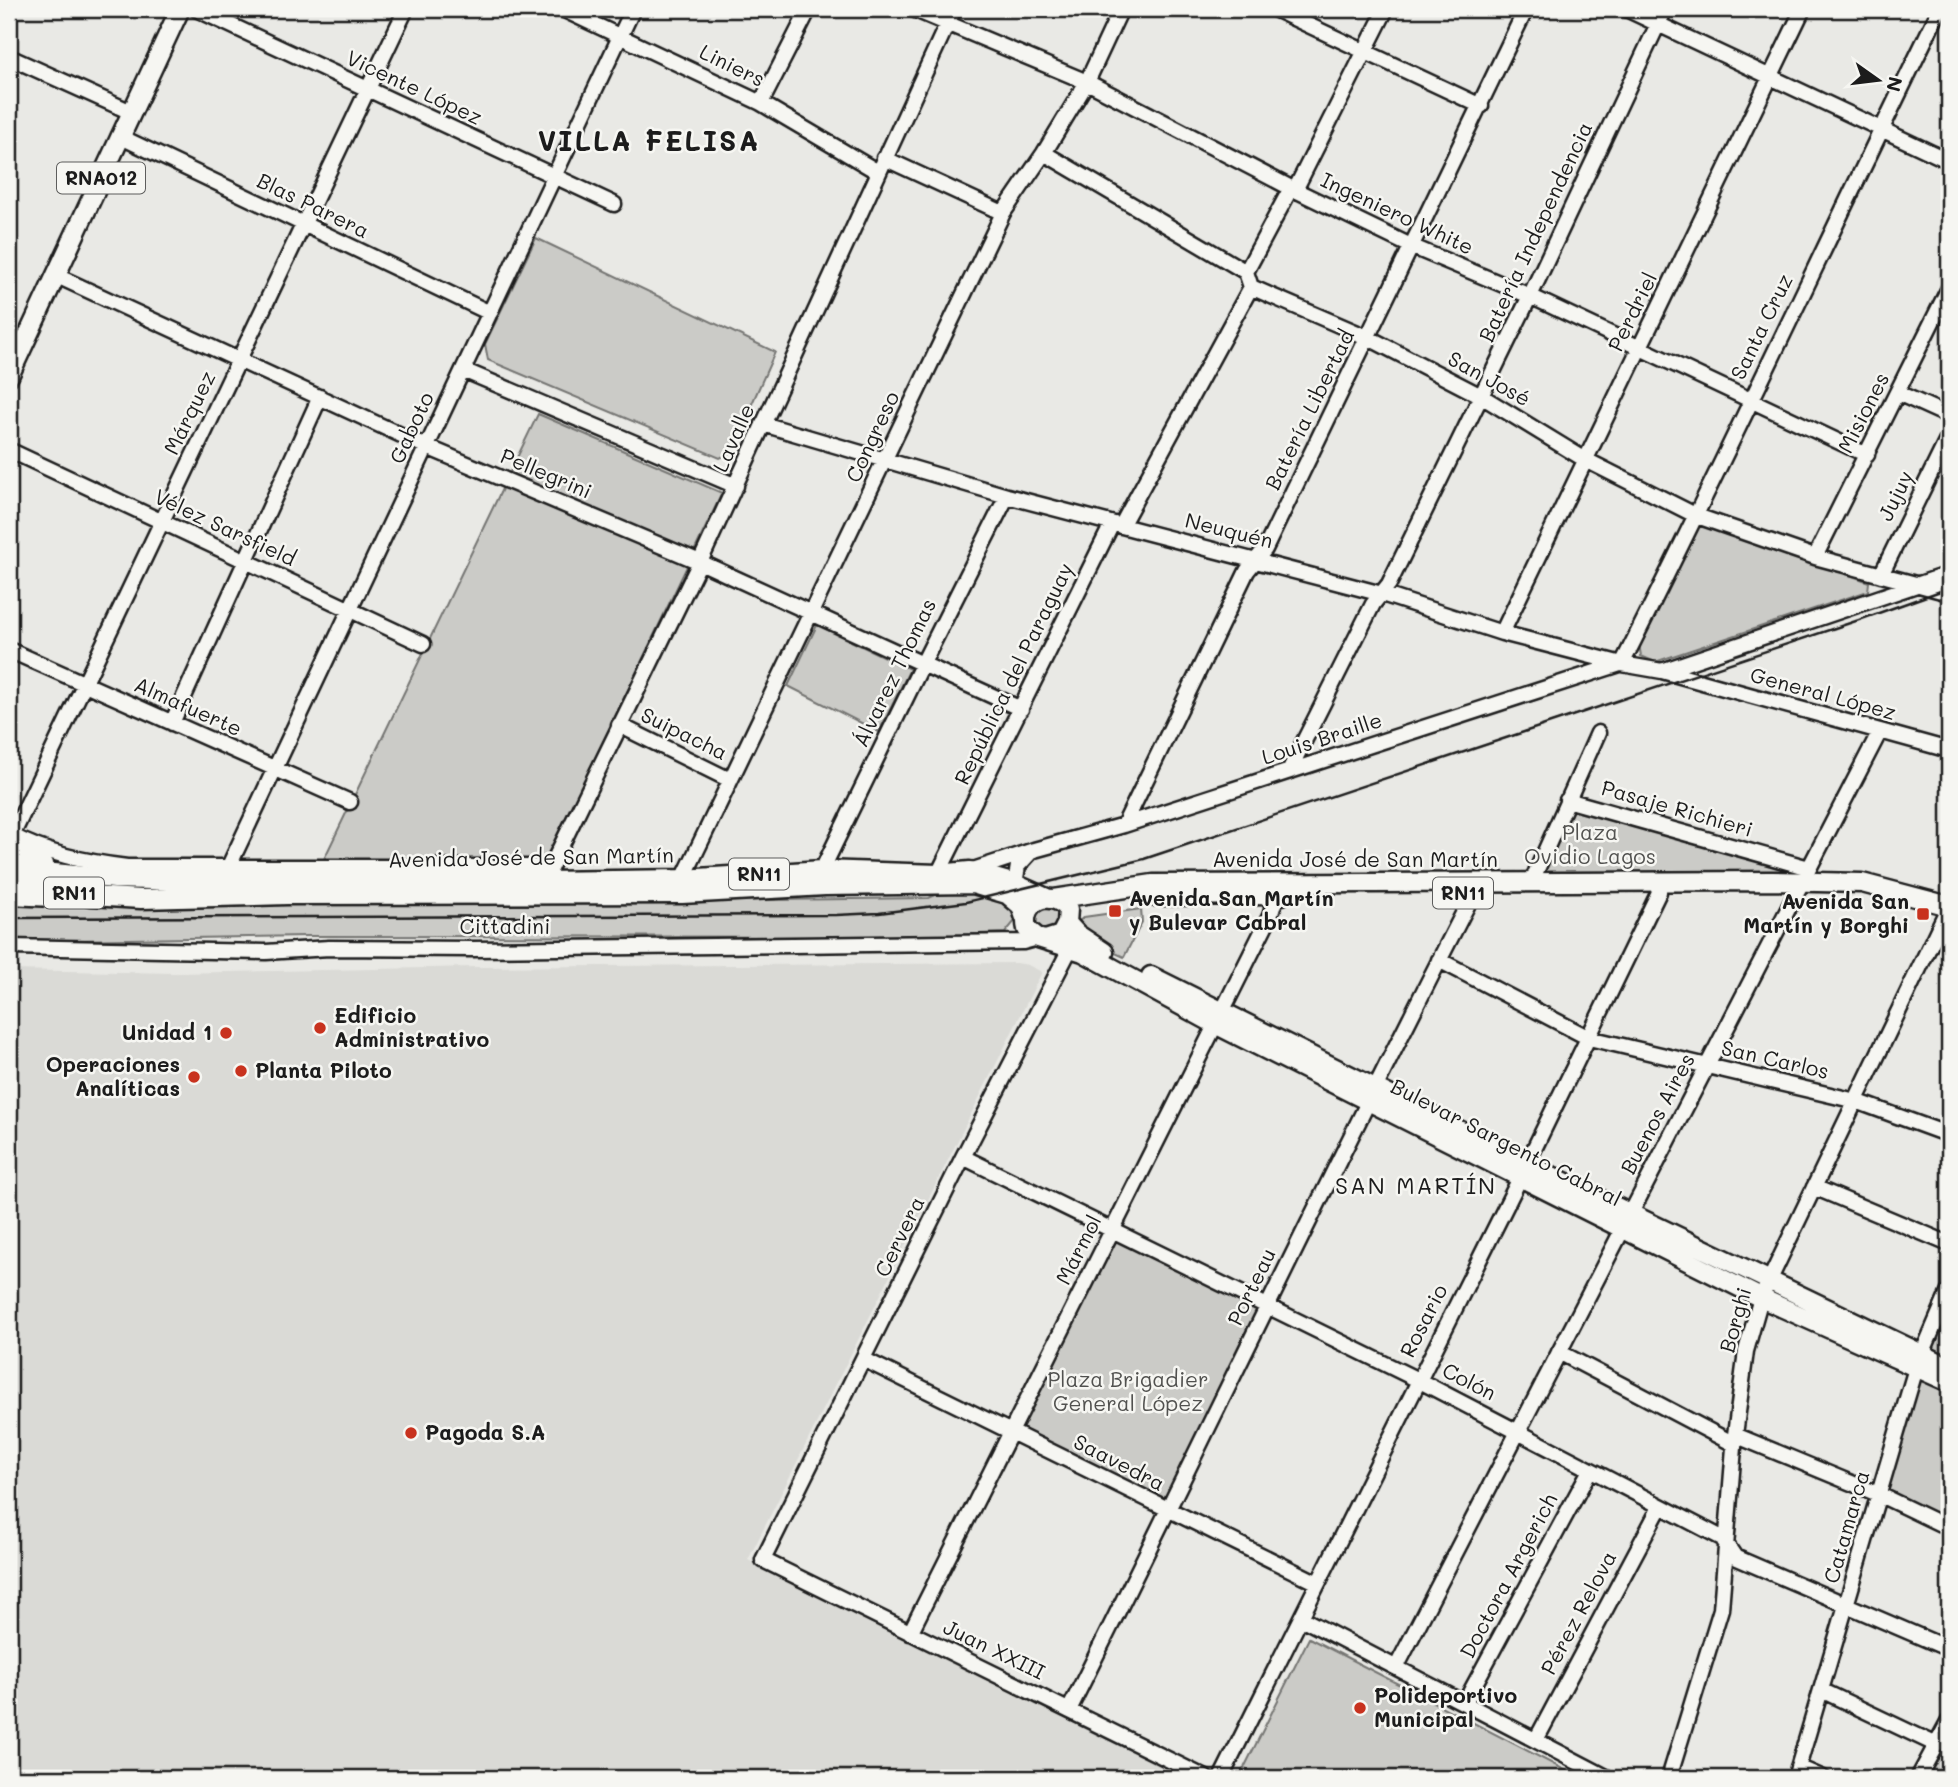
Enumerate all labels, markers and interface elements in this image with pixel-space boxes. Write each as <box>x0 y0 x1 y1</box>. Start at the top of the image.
street label: Liniers <box>696 37 770 92</box>
street label: Vicente López <box>342 43 487 130</box>
north arrow <box>1842 46 1912 116</box>
text: N <box>1881 74 1909 94</box>
street label: Batería Independencia <box>1472 117 1598 346</box>
district label: VILLA FELISA <box>538 122 760 158</box>
road number: RNA012 <box>57 162 145 194</box>
street label: Ingeniero White <box>1317 165 1478 260</box>
street label: Blas Parera <box>253 166 374 243</box>
street label: Perdriel <box>1601 267 1662 355</box>
street label: Santa Cruz <box>1723 269 1798 384</box>
street label: Batería Libertad <box>1258 325 1359 494</box>
street label: San José <box>1444 344 1536 411</box>
street label: Márquez <box>157 366 221 459</box>
street label: Misiones <box>1831 367 1894 457</box>
street label: Congreso <box>839 386 904 486</box>
street label: Gaboto <box>382 387 439 468</box>
street label: Lavalle <box>706 399 760 476</box>
street label: Pellegrini <box>497 441 596 504</box>
street label: Jujuy <box>1871 466 1918 525</box>
street label: Vélez Sarsfield <box>150 482 301 571</box>
street label: Neuquén <box>1183 506 1276 553</box>
street label: República del Paraguay <box>947 558 1078 789</box>
street label: Álvarez Thomas <box>846 594 941 751</box>
street label: General López <box>1747 660 1899 725</box>
street label: Almafuerte <box>131 670 247 741</box>
street label: Suipacha <box>637 700 732 765</box>
street label: Louis Braille <box>1258 705 1385 770</box>
street label: Pasaje Richieri <box>1598 773 1756 842</box>
park label: Plaza Ovidio Lagos <box>1524 818 1656 869</box>
street label: Avenida José de San Martín <box>388 841 674 872</box>
street label: Avenida José de San Martín <box>1212 845 1498 872</box>
road number: RN11 <box>729 859 789 890</box>
road number: RN11 <box>44 878 104 908</box>
road number: RN11 <box>1433 878 1493 908</box>
place label: Avenida San Martín y Bulevar Cabral <box>1129 884 1334 936</box>
place label: Avenida San Martín y Borghi <box>1743 887 1909 939</box>
marker: Avenida San Martín y Bulevar Cabral <box>1107 903 1123 919</box>
marker: Avenida San Martín y Borghi <box>1915 906 1931 922</box>
street label: Cittadini <box>460 912 550 939</box>
place label: Edificio Administrativo <box>334 1001 489 1052</box>
place label: Unidad 1 <box>122 1018 212 1045</box>
marker: Edificio Administrativo <box>312 1020 328 1036</box>
marker: Unidad 1 <box>218 1025 234 1041</box>
street label: San Carlos <box>1719 1033 1832 1084</box>
street label: Buenos Aires <box>1613 1048 1700 1178</box>
place label: Operaciones Analíticas <box>46 1050 180 1101</box>
place label: Planta Piloto <box>255 1056 392 1083</box>
marker: Planta Piloto <box>233 1063 249 1079</box>
marker: Operaciones Analíticas <box>186 1069 202 1085</box>
street label: Bulevar Sargento Cabral <box>1387 1072 1627 1212</box>
district label: SAN MARTÍN <box>1335 1170 1497 1200</box>
street label: Cervera <box>868 1192 930 1281</box>
street label: Mármol <box>1049 1210 1107 1289</box>
street label: Porteau <box>1220 1243 1281 1329</box>
street label: Rosario <box>1393 1279 1453 1361</box>
street label: Borghi <box>1712 1284 1757 1355</box>
street label: Colón <box>1438 1356 1501 1406</box>
park label: Plaza Brigadier General López <box>1047 1365 1209 1416</box>
place label: Pagoda S.A <box>425 1418 546 1445</box>
marker: Pagoda S.A <box>403 1425 419 1441</box>
street label: Saavedra <box>1069 1427 1170 1496</box>
street label: Catamarca <box>1817 1467 1875 1586</box>
street label: Doctora Argerich <box>1453 1488 1562 1662</box>
street label: Pérez Relova <box>1534 1546 1622 1679</box>
street label: Juan XXIII <box>939 1612 1050 1685</box>
place label: Polideportivo Municipal <box>1374 1681 1517 1732</box>
marker: Polideportivo Municipal <box>1352 1700 1368 1716</box>

